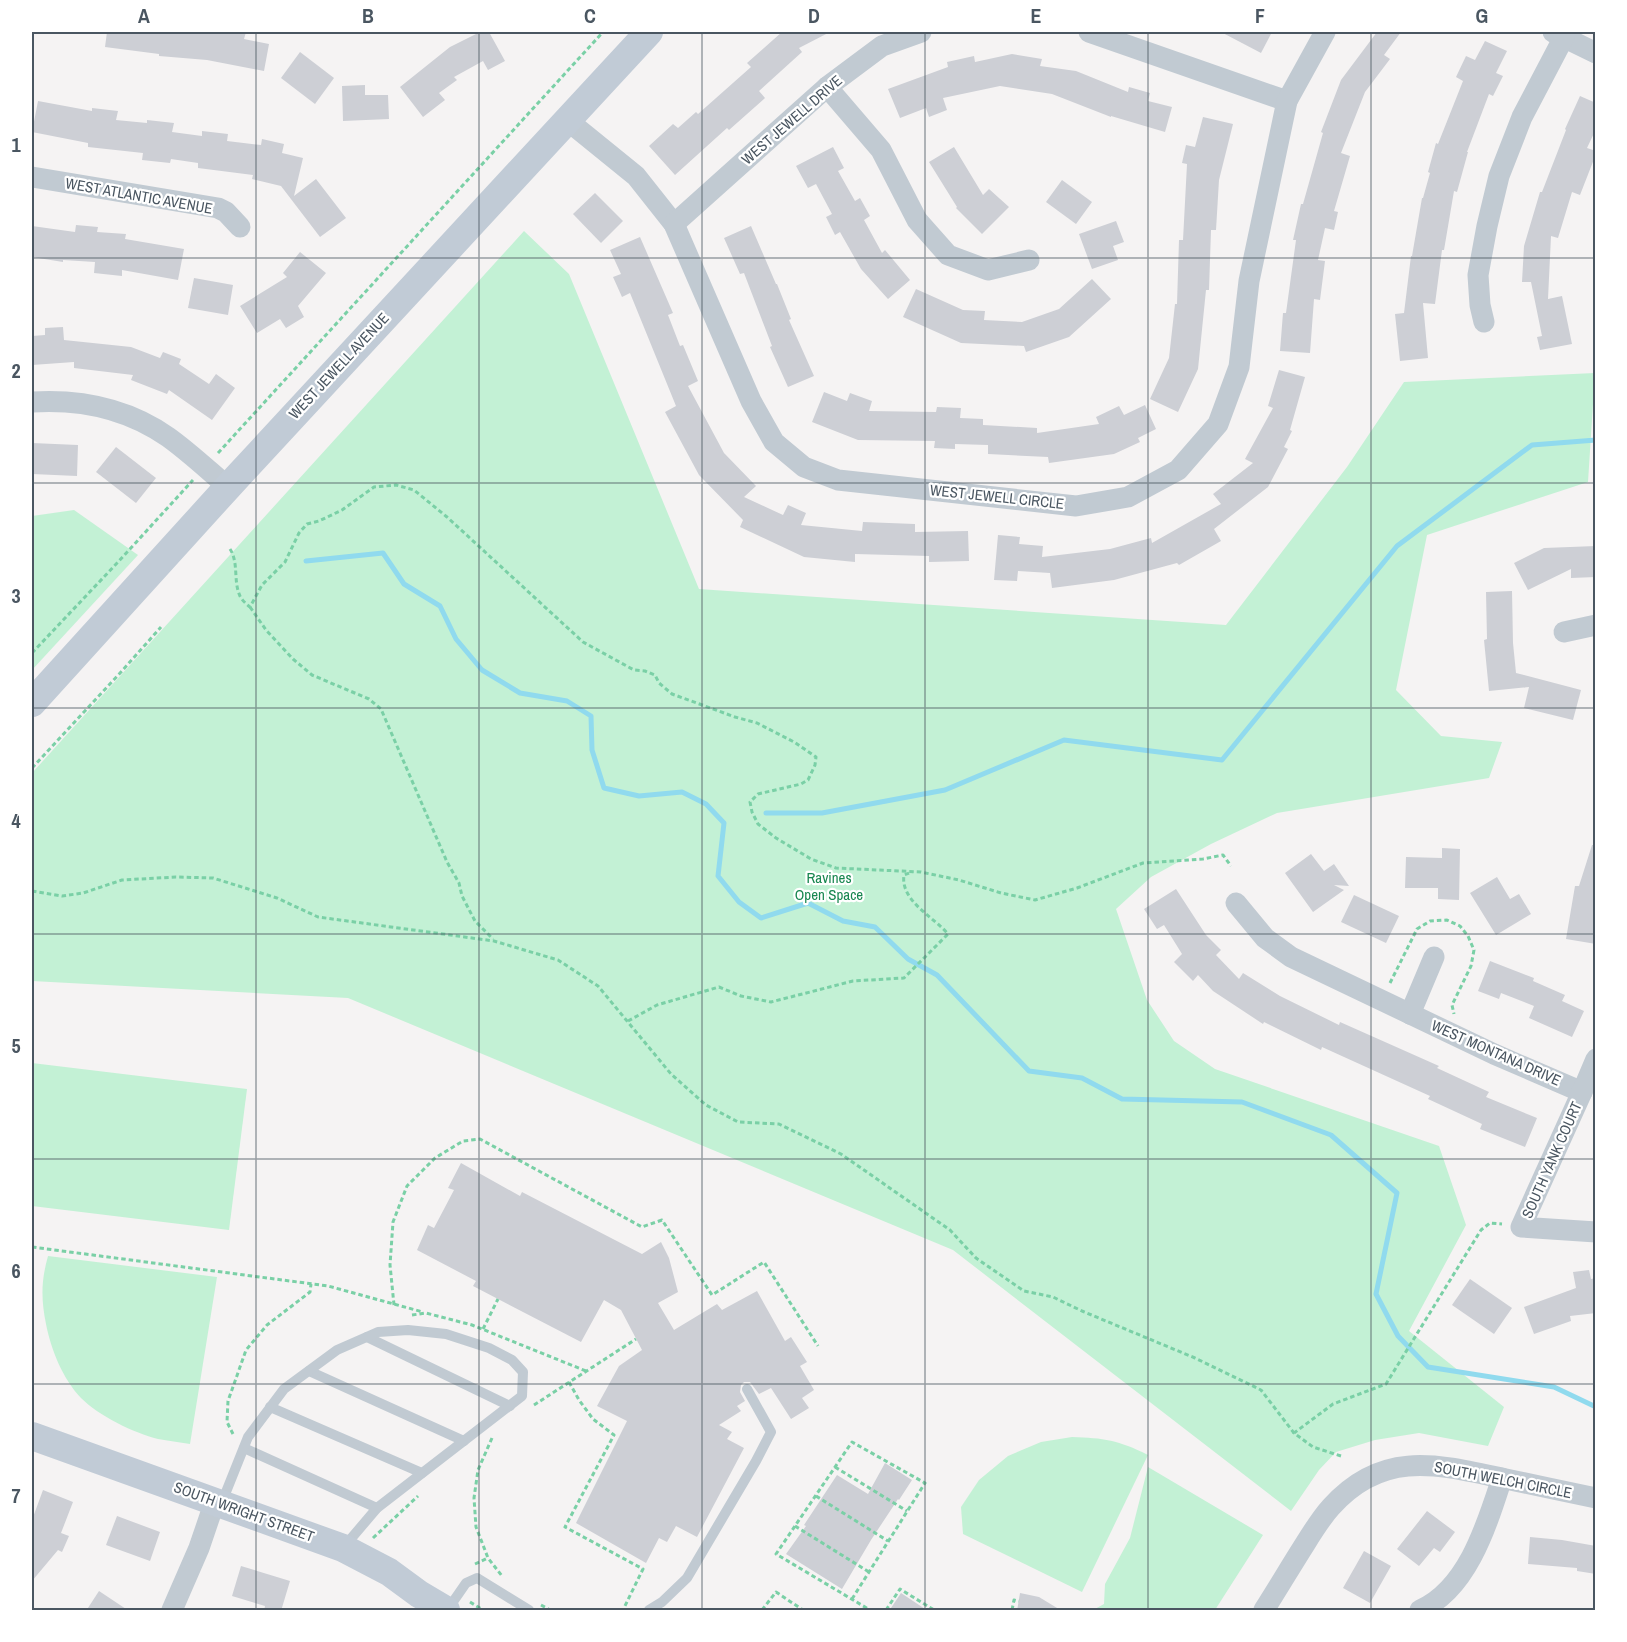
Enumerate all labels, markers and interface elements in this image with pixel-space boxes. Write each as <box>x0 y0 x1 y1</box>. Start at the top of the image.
text: A <box>138 2 150 29</box>
text: B <box>362 2 374 29</box>
text: C <box>584 2 596 29</box>
text: D <box>808 2 820 29</box>
text: E <box>1031 2 1042 29</box>
text: F <box>1255 2 1265 29</box>
text: G <box>1476 2 1488 29</box>
street label: WEST JEWELL DRIVE <box>737 70 847 169</box>
text: 1 <box>11 131 21 158</box>
street label: WEST ATLANTIC AVENUE <box>64 172 214 219</box>
street label: WEST JEWELL AVENUE <box>284 308 394 423</box>
text: 2 <box>11 357 21 384</box>
street label: WEST JEWELL CIRCLE <box>929 479 1065 514</box>
text: 3 <box>11 582 21 609</box>
text: 4 <box>11 807 21 834</box>
park label: Ravines Open Space <box>795 867 863 905</box>
street label: WEST MONTANA DRIVE <box>1428 1015 1564 1091</box>
text: 5 <box>11 1032 21 1059</box>
street label: SOUTH YANK COURT <box>1516 1098 1587 1222</box>
text: 6 <box>11 1257 21 1284</box>
street label: SOUTH WELCH CIRCLE <box>1433 1456 1574 1503</box>
street label: SOUTH WRIGHT STREET <box>171 1476 318 1547</box>
text: 7 <box>11 1482 21 1509</box>

